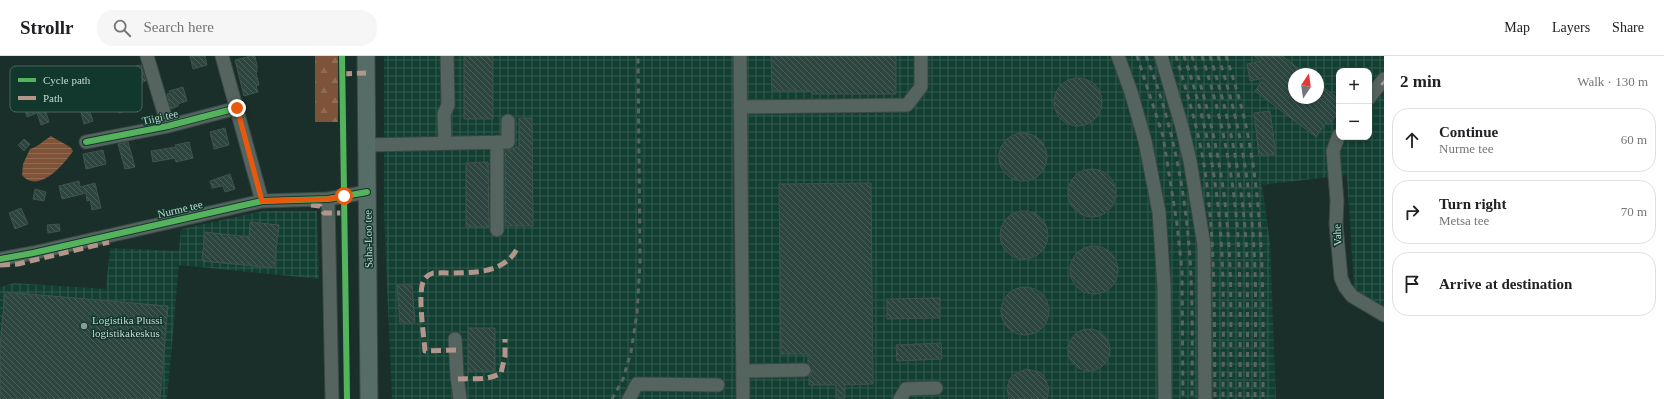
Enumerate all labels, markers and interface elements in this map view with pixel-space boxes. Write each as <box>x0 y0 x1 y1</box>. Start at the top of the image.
search box <box>97 10 377 46</box>
text: Strollr <box>20 17 73 38</box>
icon: search <box>111 17 133 39</box>
text: Search here <box>143 19 214 35</box>
text: Map <box>1504 20 1530 35</box>
text: Layers <box>1552 20 1590 35</box>
text: Share <box>1612 20 1644 35</box>
legend <box>10 66 142 112</box>
north arrow <box>1288 68 1324 104</box>
map controls <box>1336 68 1372 140</box>
button: + <box>1336 68 1372 104</box>
text: 2 min <box>1400 72 1441 91</box>
text: Cycle path <box>43 74 91 86</box>
text: Walk · 130 m <box>1577 74 1648 89</box>
text: Path <box>43 92 63 104</box>
route end <box>228 99 246 117</box>
button: − <box>1336 104 1372 140</box>
street label: Tiigi tee <box>141 107 179 127</box>
text: Continue <box>1439 124 1498 140</box>
icon: ahead <box>1401 129 1423 151</box>
text: 60 m <box>1621 132 1647 147</box>
text: Nurme tee <box>1439 141 1494 156</box>
route start <box>335 187 353 205</box>
text: Turn right <box>1439 196 1506 212</box>
street label: Nurme tee <box>156 198 204 220</box>
icon: right <box>1401 201 1423 223</box>
text: 70 m <box>1621 204 1647 219</box>
street label: Saha-Loo tee <box>361 210 375 268</box>
text: Metsa tee <box>1439 213 1489 228</box>
street label: Vahe <box>1330 224 1344 246</box>
icon: arrive <box>1401 273 1423 295</box>
text: Arrive at destination <box>1439 276 1572 292</box>
place label: Logistika Plussi logistikakeskus <box>92 314 163 339</box>
marker: Logistika Plussi logistikakeskus <box>79 321 89 331</box>

